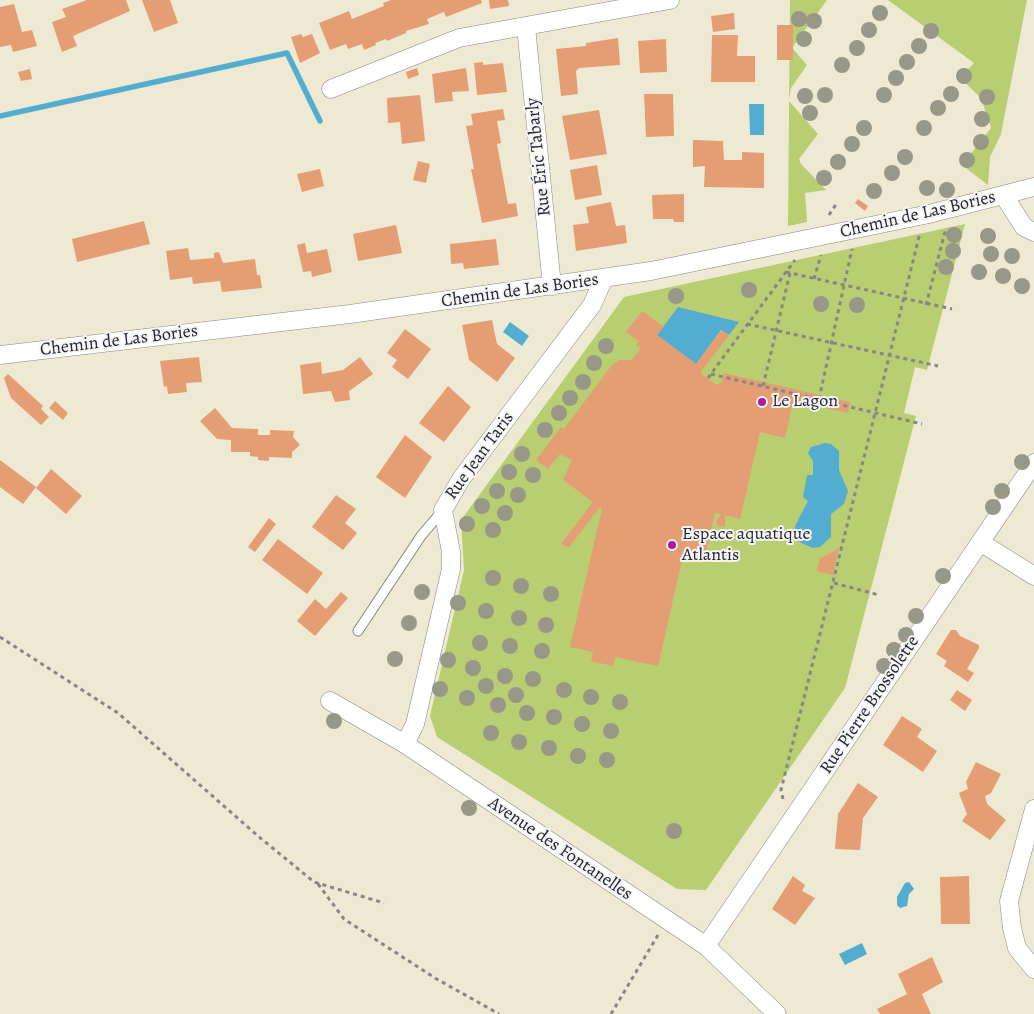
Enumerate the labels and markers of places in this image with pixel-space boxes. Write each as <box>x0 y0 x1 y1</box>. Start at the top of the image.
place label: Le Lagon <box>772 391 838 413</box>
marker: Le Lagon <box>756 396 768 408</box>
place label: Espace aquatique Atlantis <box>682 524 811 566</box>
marker: Espace aquatique Atlantis <box>666 539 678 551</box>

